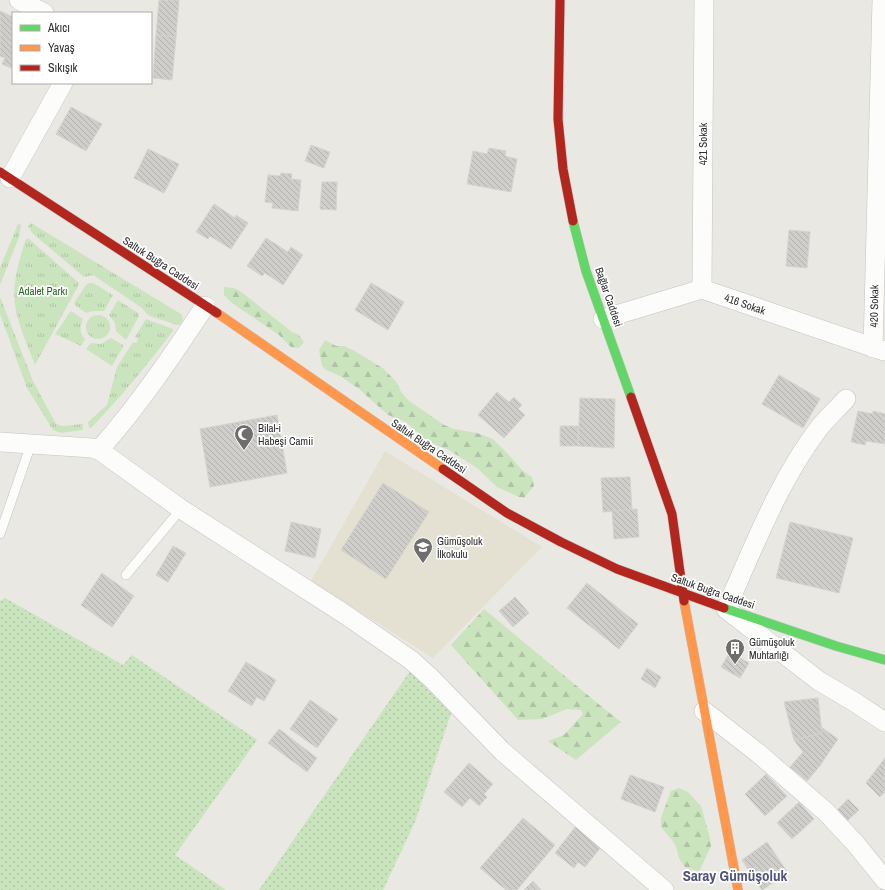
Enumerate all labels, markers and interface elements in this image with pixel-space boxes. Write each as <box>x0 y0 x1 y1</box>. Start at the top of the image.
legend <box>12 12 152 84</box>
text: Akıcı <box>47 20 70 36</box>
text: Yavaş <box>48 40 75 56</box>
text: Sıkışık <box>48 60 78 76</box>
street label: 421 Sokak <box>696 122 710 165</box>
street label: Saltuk Buğra Caddesi <box>120 233 202 293</box>
street label: Bağlar Caddesi <box>592 265 626 329</box>
park label: Adalet Parkı <box>17 284 68 298</box>
street label: 420 Sokak <box>867 284 881 327</box>
street label: 416 Sokak <box>723 290 768 318</box>
street label: Saltuk Buğra Caddesi <box>389 416 469 476</box>
place label: Bilal-i Habeşi Camii <box>258 421 313 448</box>
mosque icon: Bilal-i Habeşi Camii <box>233 423 255 451</box>
place label: Gümüşoluk İlkokulu <box>437 534 483 561</box>
school or university icon: Gümüşoluk İlkokulu <box>412 536 434 564</box>
street label: Saltuk Buğra Caddesi <box>669 570 757 612</box>
place label: Gümüşoluk Muhtarlığı <box>749 635 795 662</box>
building icon: Gümüşoluk Muhtarlığı <box>724 637 746 665</box>
district label: Saray Gümüşoluk <box>683 865 787 886</box>

